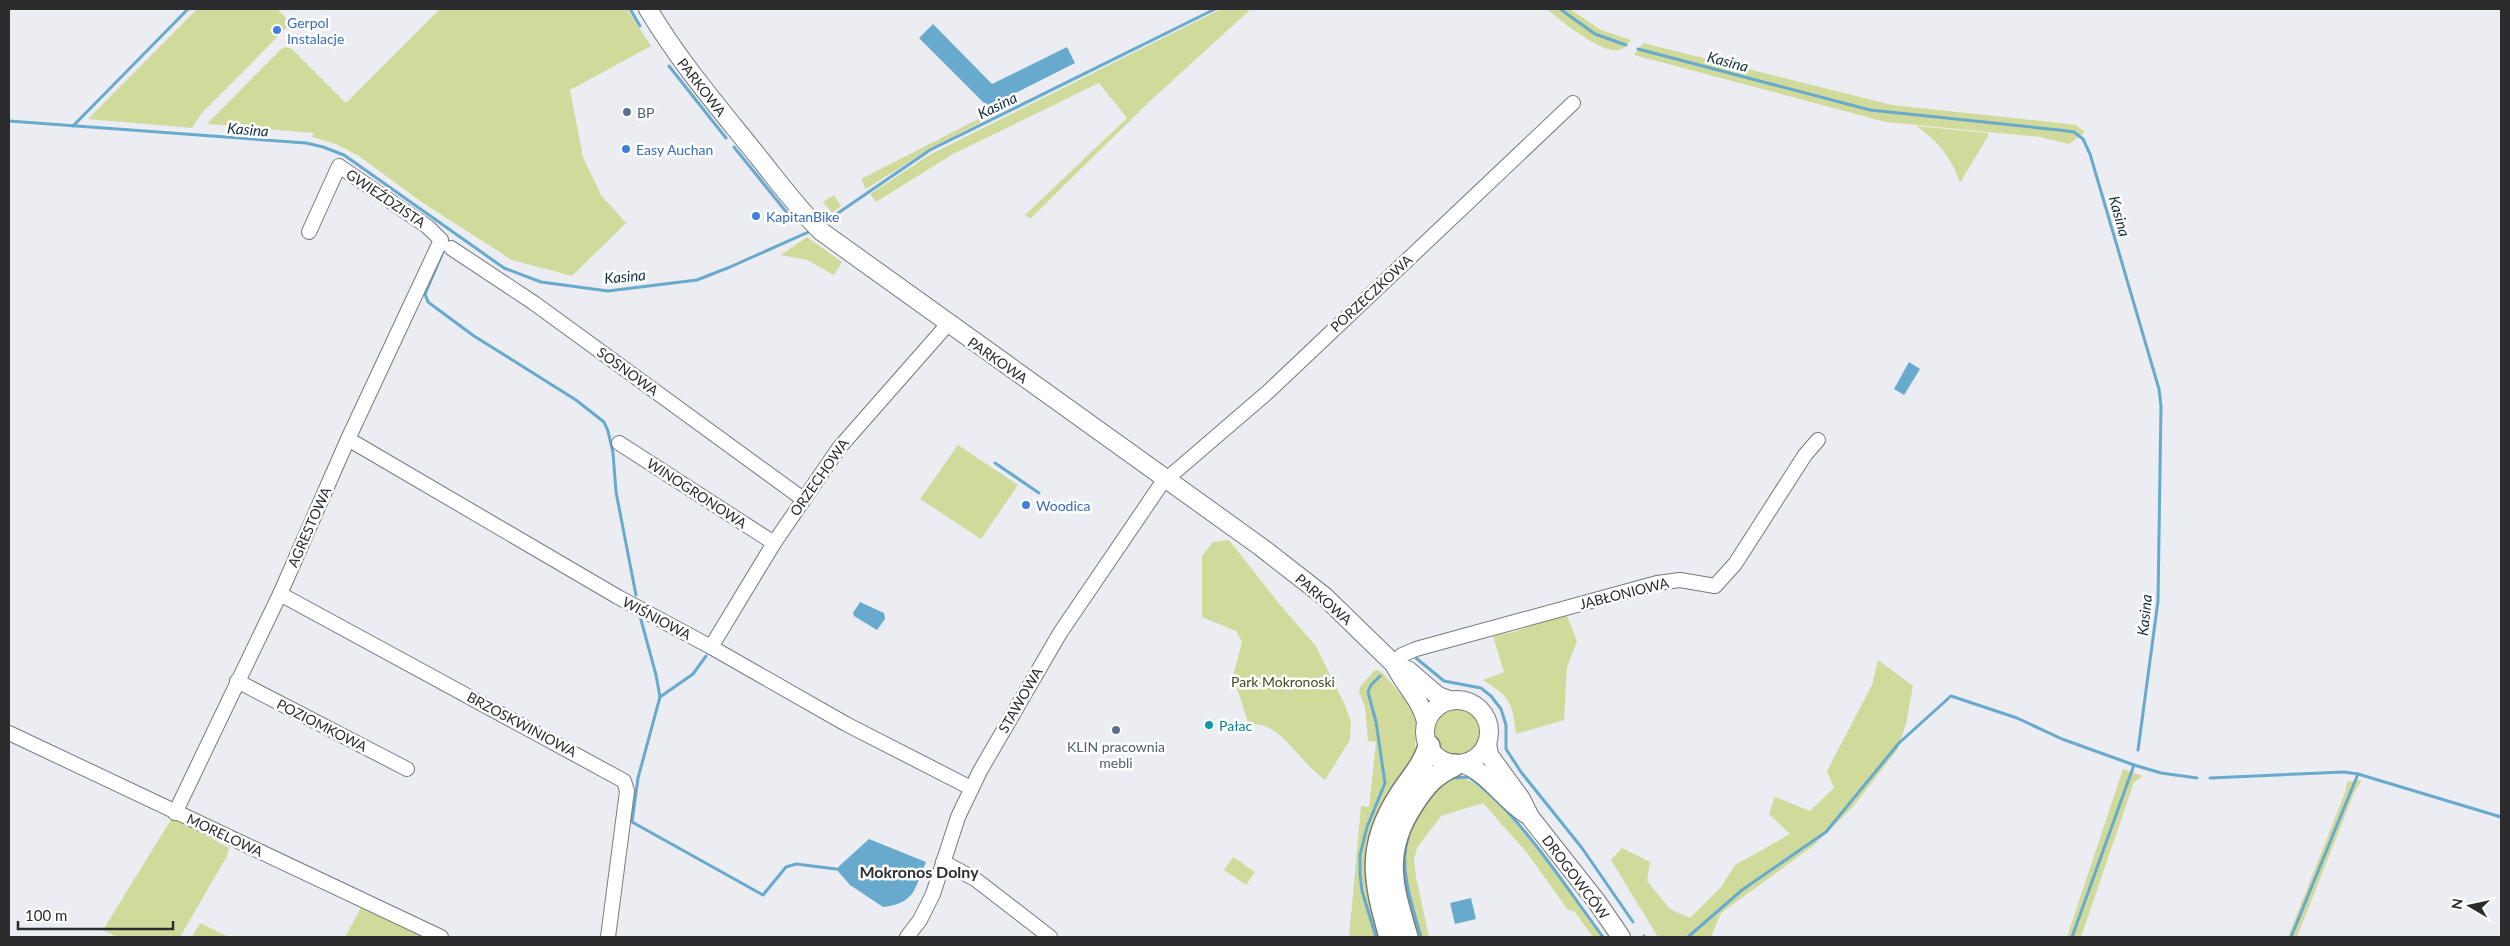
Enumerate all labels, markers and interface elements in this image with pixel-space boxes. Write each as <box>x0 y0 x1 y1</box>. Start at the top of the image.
place label: Gerpol Instalacje <box>287 14 344 47</box>
marker: Gerpol Instalacje <box>271 24 283 36</box>
water label: Kasina <box>1706 47 1751 75</box>
street label: PARKOWA <box>674 55 730 120</box>
water label: Kasina <box>974 88 1020 122</box>
place label: BP <box>637 104 654 121</box>
marker: BP <box>621 106 633 118</box>
water label: Kasina <box>226 118 270 140</box>
place label: Easy Auchan <box>636 141 713 158</box>
marker: Easy Auchan <box>620 143 632 155</box>
street label: GWIEŹDZISTA <box>343 165 429 231</box>
water label: Kasina <box>2106 194 2134 239</box>
place label: KapitanBike <box>766 208 839 225</box>
marker: KapitanBike <box>750 210 762 222</box>
street label: PORZECZKOWA <box>1327 250 1416 335</box>
water label: Kasina <box>603 265 647 287</box>
street label: PARKOWA <box>965 333 1032 387</box>
street label: SOSNOWA <box>594 343 662 399</box>
street label: ORZECHOWA <box>786 435 852 519</box>
street label: WINOGRONOWA <box>644 454 751 532</box>
street label: AGRESTOWA <box>284 484 334 570</box>
place label: Woodica <box>1036 497 1090 514</box>
marker: Woodica <box>1020 499 1032 511</box>
street label: PARKOWA <box>1292 570 1356 628</box>
street label: JABŁONIOWA <box>1578 574 1671 612</box>
street label: WIŚNIOWA <box>620 593 695 643</box>
water label: Kasina <box>2133 593 2155 637</box>
street label: STAWOWA <box>994 664 1046 736</box>
park label: Park Mokronoski <box>1231 673 1335 690</box>
street label: BRZOSKWINIOWA <box>464 688 580 760</box>
street label: POZIOMKOWA <box>274 695 370 755</box>
place label: Pałac <box>1219 717 1252 734</box>
marker: Pałac <box>1203 719 1215 731</box>
marker: KLIN pracownia mebli <box>1110 724 1122 736</box>
place label: KLIN pracownia mebli <box>1067 738 1165 771</box>
street label: MORELOWA <box>184 810 266 860</box>
street label: DROGOWCÓW <box>1539 832 1613 923</box>
district label: Mokronos Dolny <box>859 862 979 881</box>
north arrow <box>2445 881 2495 931</box>
text: N <box>2447 897 2466 911</box>
scale bar <box>18 898 172 930</box>
text: 100 m <box>25 906 67 924</box>

